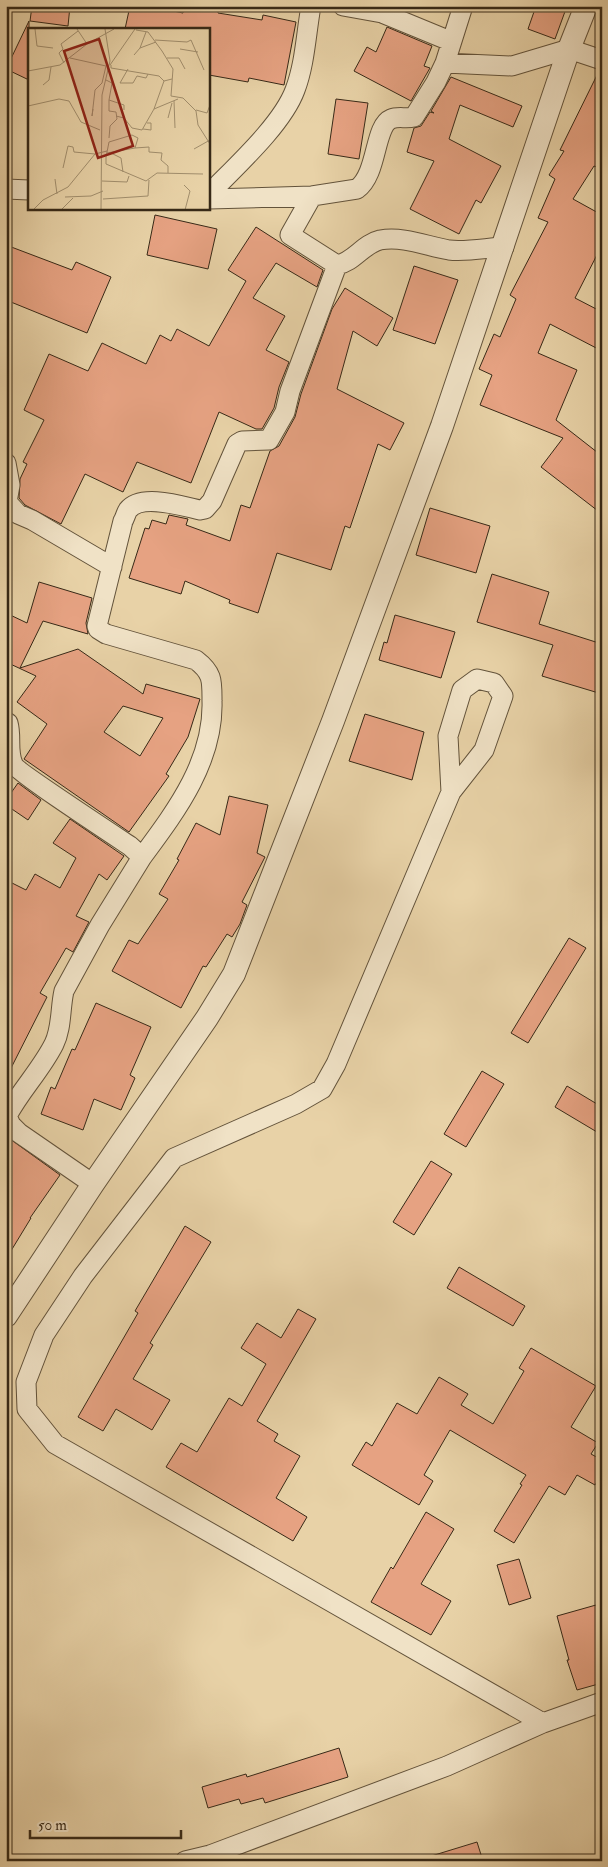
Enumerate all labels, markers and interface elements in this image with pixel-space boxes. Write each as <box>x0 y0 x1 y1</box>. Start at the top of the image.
inset map <box>28 28 210 210</box>
scale bar <box>30 1807 181 1839</box>
text: 50 m <box>38 1816 67 1835</box>

